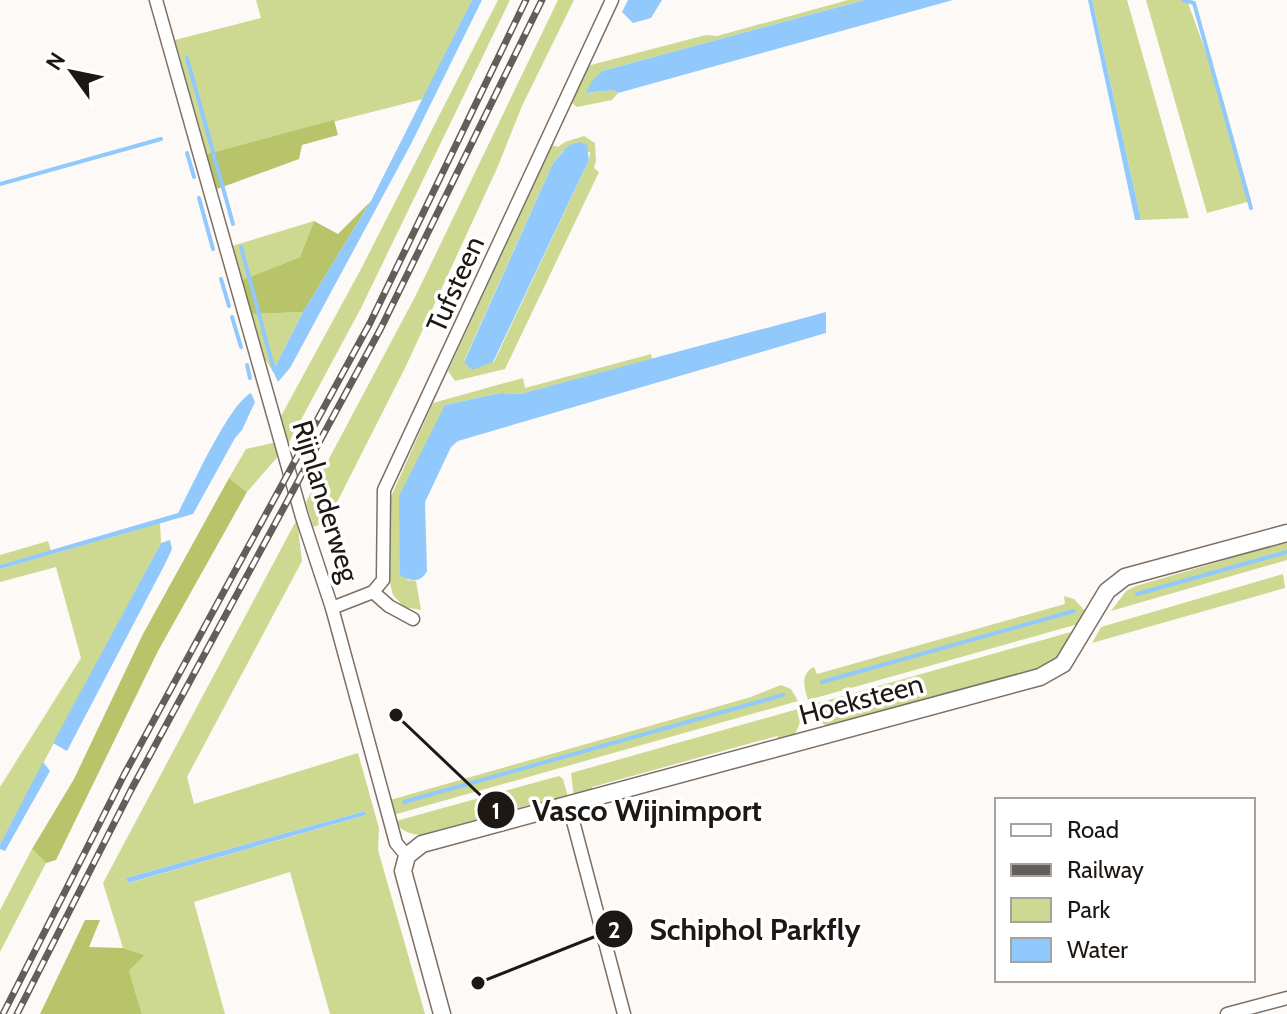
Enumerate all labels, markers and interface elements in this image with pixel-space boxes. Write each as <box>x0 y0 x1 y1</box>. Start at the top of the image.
north arrow <box>32 32 112 112</box>
text: N <box>40 48 71 75</box>
street label: Tufsteen <box>419 231 491 337</box>
street label: Rijnlanderweg <box>285 416 367 587</box>
street label: Hoeksteen <box>795 666 927 732</box>
callout: Vasco Wijnimport <box>476 783 778 837</box>
text: Vasco Wijnimport <box>532 792 762 829</box>
text: 1 <box>492 796 500 825</box>
legend <box>995 798 1255 982</box>
text: Road <box>1067 815 1119 844</box>
text: Railway <box>1067 855 1144 884</box>
text: Park <box>1067 895 1110 924</box>
callout: Schiphol Parkfly <box>594 902 877 956</box>
text: Schiphol Parkfly <box>649 911 861 948</box>
text: 2 <box>608 915 620 944</box>
text: Water <box>1067 935 1128 964</box>

